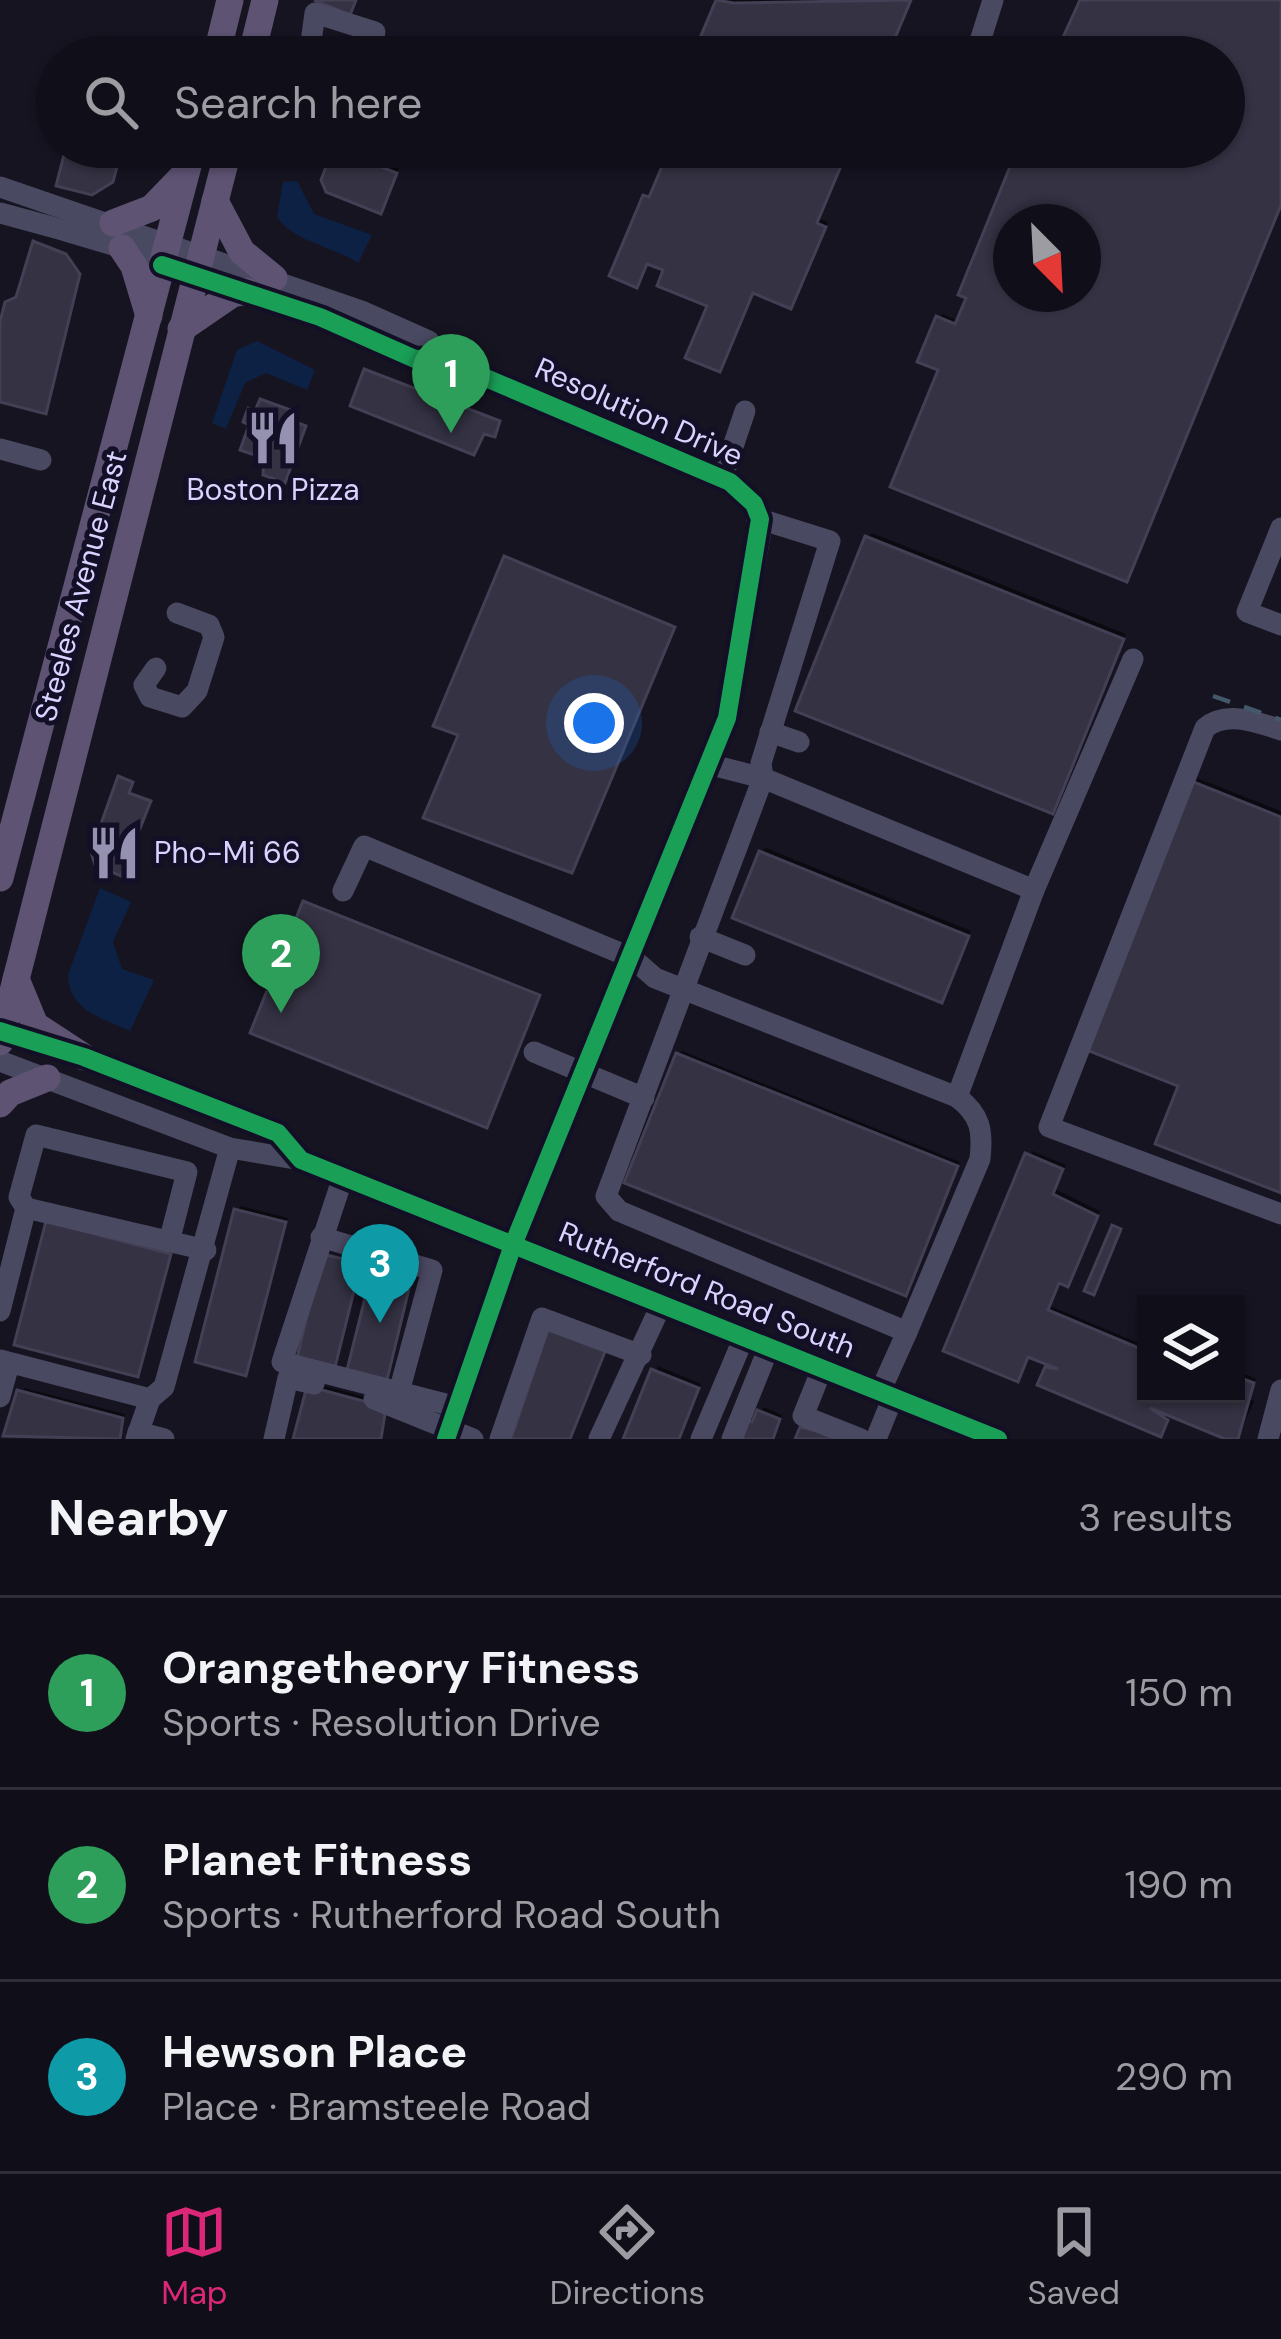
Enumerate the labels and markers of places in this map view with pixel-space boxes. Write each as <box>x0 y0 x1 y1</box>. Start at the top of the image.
pin: 1 <box>412 334 490 433</box>
restaurant icon: Boston Pizza <box>244 409 302 467</box>
place label: Boston Pizza <box>186 470 360 509</box>
restaurant icon: Pho-Mi 66 <box>85 824 143 882</box>
place label: Pho-Mi 66 <box>154 833 301 872</box>
pin: 2 <box>242 914 320 1013</box>
pin: 3 <box>341 1224 419 1323</box>

